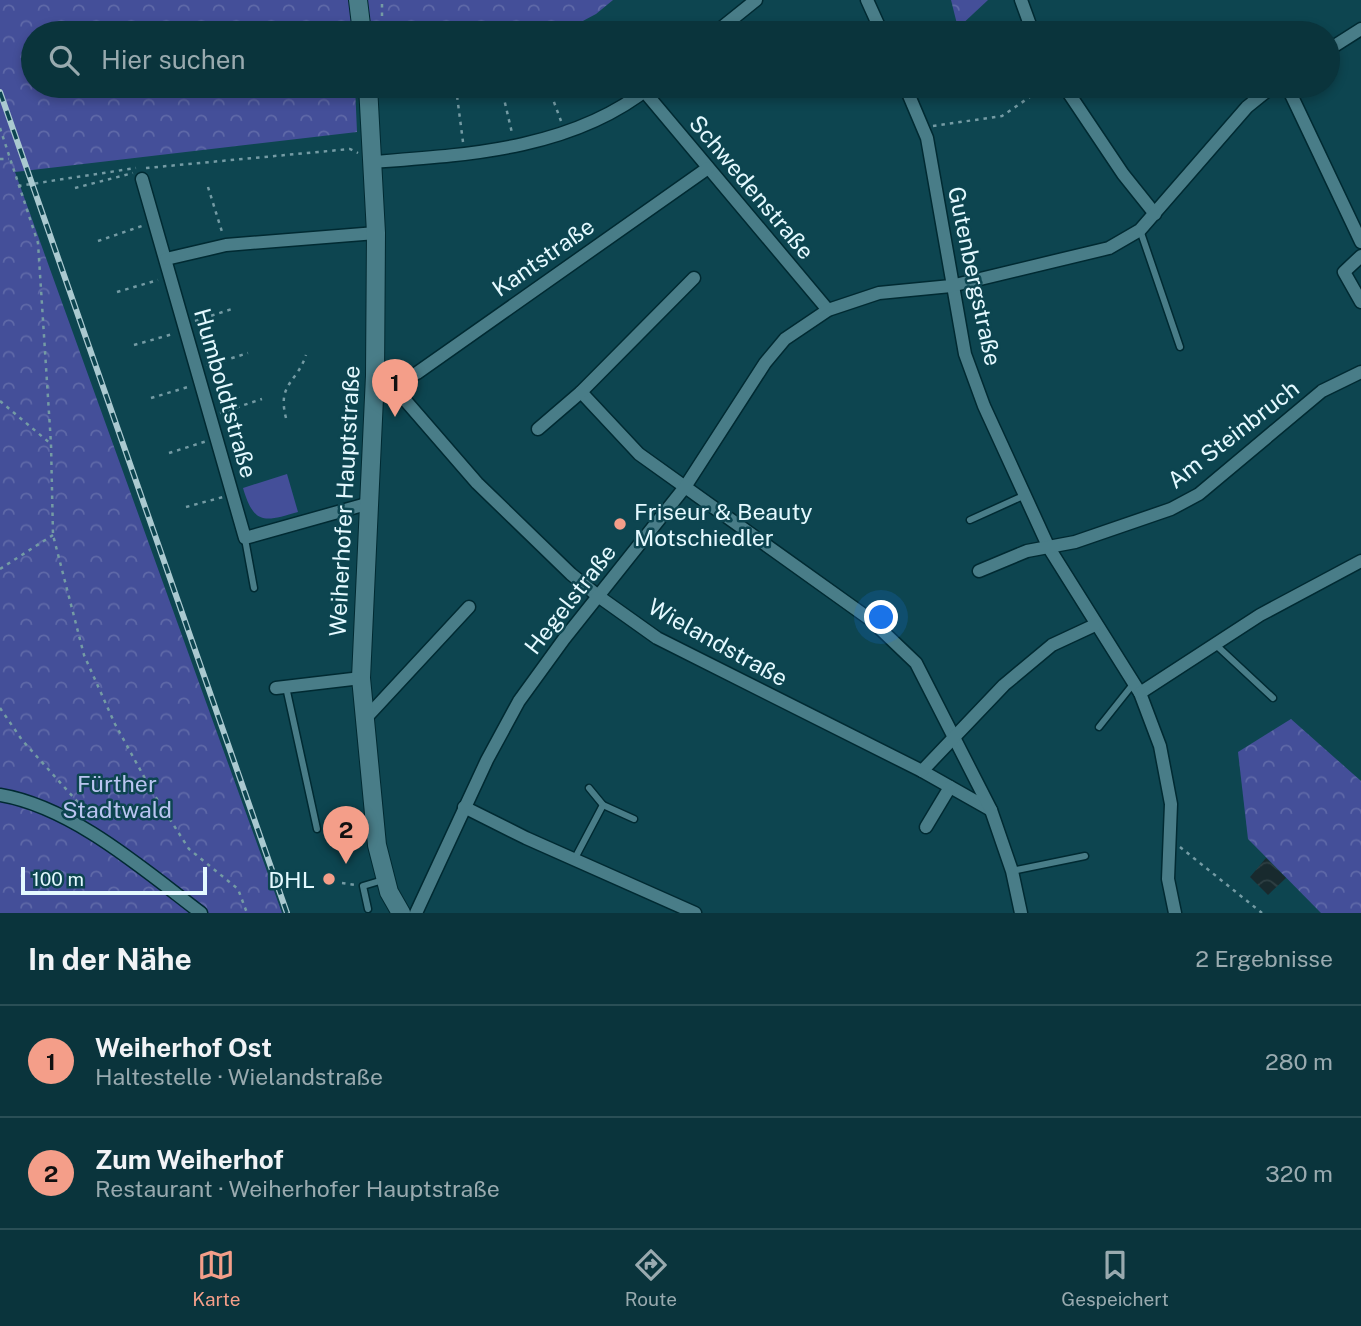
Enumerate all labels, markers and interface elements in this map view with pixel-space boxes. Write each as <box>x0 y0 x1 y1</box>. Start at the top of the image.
search box <box>21 21 1340 98</box>
icon: search <box>45 41 83 79</box>
text: Hier suchen <box>101 44 246 75</box>
street label: Schwedenstraße <box>684 110 820 264</box>
street label: Gutenbergstraße <box>943 184 1007 368</box>
street label: Kantstraße <box>487 212 599 302</box>
street label: Humboldtstraße <box>189 305 263 481</box>
pin: 1 <box>372 359 418 417</box>
street label: Weiherhofer Hauptstraße <box>323 365 365 637</box>
street label: Am Steinbruch <box>1162 374 1304 494</box>
place label: Friseur & Beauty Motschiedler <box>634 498 813 551</box>
marker: Friseur & Beauty Motschiedler <box>612 516 628 532</box>
street label: Hegelstraße <box>519 539 621 659</box>
street label: Wielandstraße <box>643 593 793 691</box>
your location <box>864 600 898 634</box>
park label: Fürther Stadtwald <box>62 770 172 823</box>
pin: 2 <box>323 806 369 864</box>
scale bar <box>21 864 206 896</box>
place label: DHL <box>268 866 315 893</box>
text: 100 m <box>32 868 84 890</box>
marker: DHL <box>321 871 337 887</box>
text: In der Nähe <box>28 941 192 977</box>
text: 2 Ergebnisse <box>1195 945 1333 972</box>
text: Weiherhof Ost <box>95 1032 272 1063</box>
text: 1 <box>46 1048 56 1075</box>
text: 280 m <box>1265 1048 1333 1075</box>
text: Haltestelle · Wielandstraße <box>95 1063 383 1090</box>
text: Zum Weiherhof <box>95 1144 284 1175</box>
text: 2 <box>44 1160 58 1187</box>
text: 320 m <box>1265 1160 1333 1187</box>
text: Restaurant · Weiherhofer Hauptstraße <box>95 1175 500 1202</box>
tab: Karte <box>192 1246 241 1310</box>
tab: Route <box>625 1246 677 1310</box>
tab: Gespeichert <box>1061 1246 1169 1310</box>

